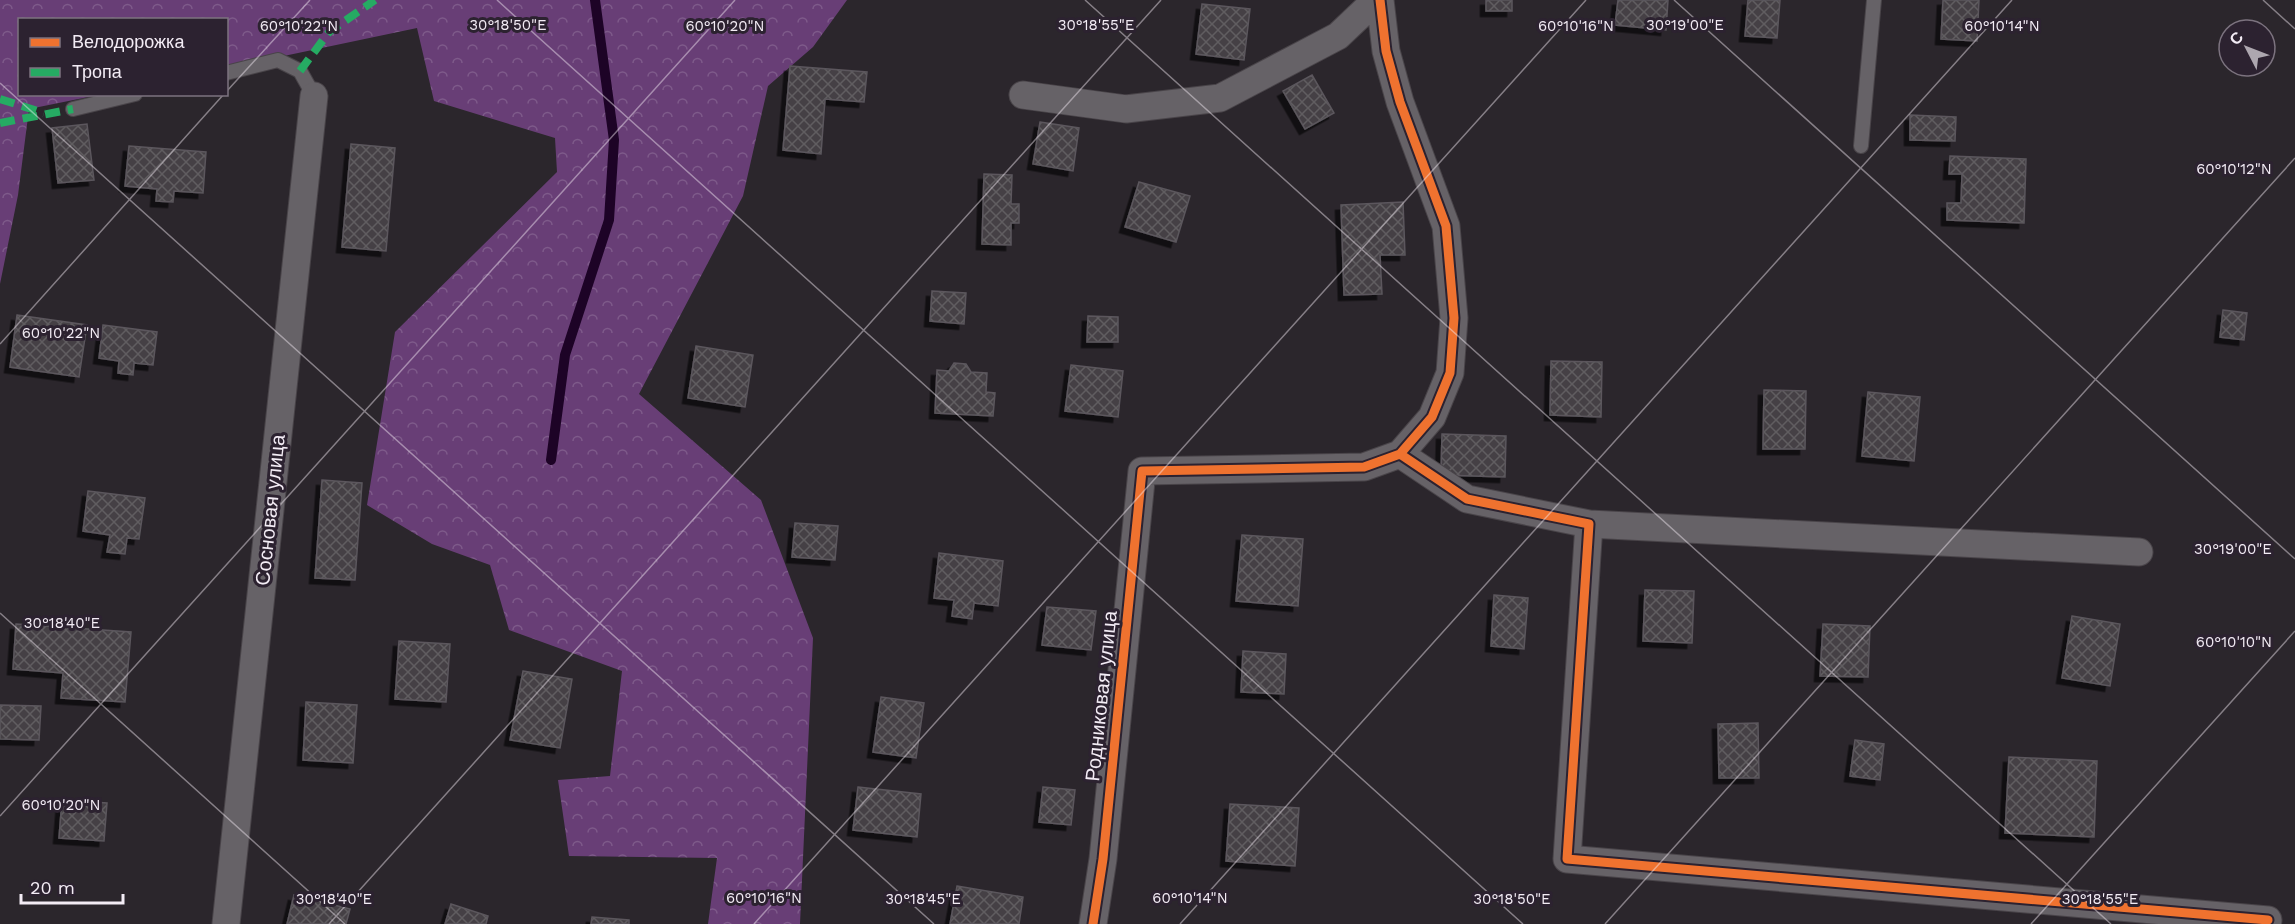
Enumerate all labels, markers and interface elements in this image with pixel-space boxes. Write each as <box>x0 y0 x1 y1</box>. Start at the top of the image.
text: 30°18'50"E <box>469 16 547 34</box>
text: 30°18'55"E <box>1058 16 1134 34</box>
text: 30°19'00"E <box>1646 16 1724 34</box>
text: 60°10'22"N <box>260 17 338 35</box>
text: 60°10'20"N <box>685 17 765 35</box>
text: 60°10'16"N <box>1538 17 1614 35</box>
text: 60°10'14"N <box>1964 17 2040 35</box>
legend <box>18 18 228 96</box>
north arrow <box>2217 18 2277 78</box>
text: С <box>2225 27 2247 49</box>
text: Велодорожка <box>72 31 185 52</box>
text: Тропа <box>72 61 123 82</box>
text: 60°10'12"N <box>2196 160 2272 178</box>
text: 60°10'22"N <box>22 324 100 342</box>
street label: Сосновая улица <box>250 432 290 587</box>
text: 30°19'00"E <box>2194 540 2272 558</box>
street label: Родниковая улица <box>1080 609 1122 782</box>
text: 30°18'40"E <box>24 614 100 632</box>
text: 60°10'10"N <box>2196 633 2272 651</box>
text: 60°10'20"N <box>21 796 101 814</box>
scale bar <box>21 867 123 905</box>
text: 20 m <box>30 877 75 898</box>
text: 60°10'16"N <box>726 889 802 907</box>
text: 60°10'14"N <box>1152 889 1228 907</box>
text: 30°18'40"E <box>296 890 372 908</box>
text: 30°18'45"E <box>885 890 961 908</box>
text: 30°18'50"E <box>1473 890 1551 908</box>
text: 30°18'55"E <box>2062 890 2138 908</box>

